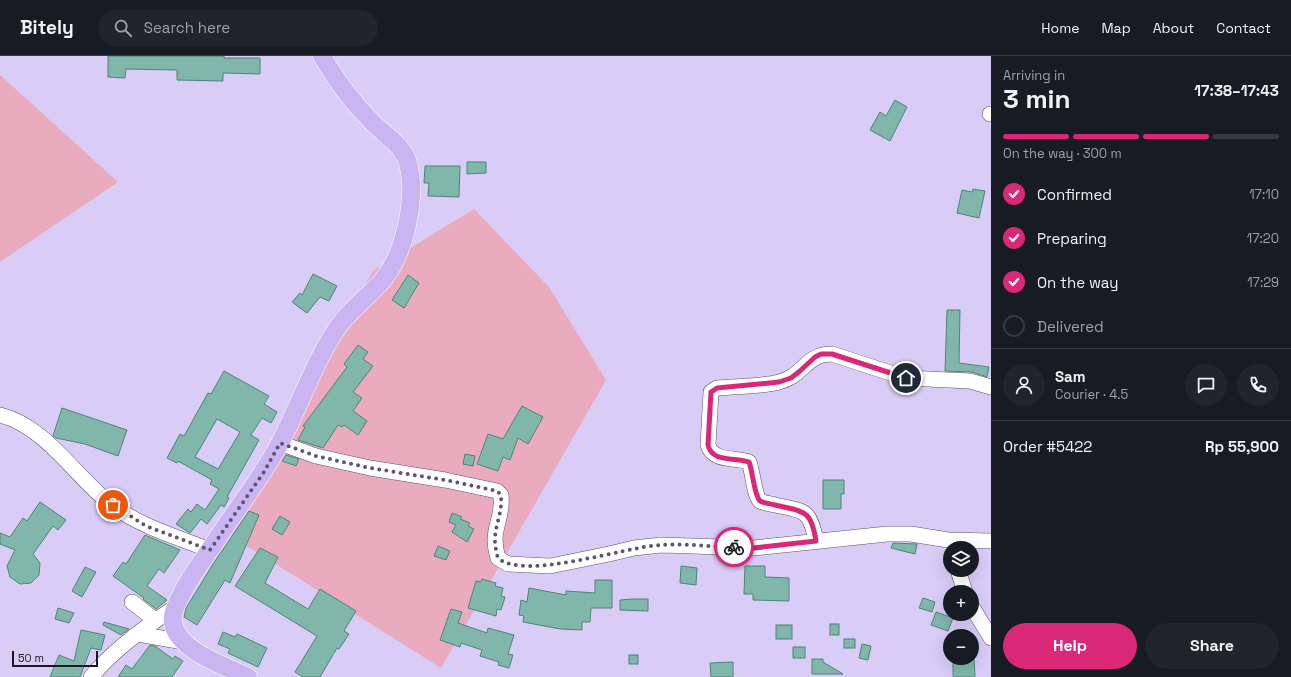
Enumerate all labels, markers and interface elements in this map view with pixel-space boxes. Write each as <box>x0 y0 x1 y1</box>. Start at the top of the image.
search box <box>98 10 378 46</box>
text: Bitely <box>20 15 74 40</box>
icon: search <box>112 17 134 39</box>
text: Search here <box>144 18 230 37</box>
text: Home <box>1041 19 1079 37</box>
text: Map <box>1101 19 1131 37</box>
text: About <box>1153 19 1194 37</box>
text: Contact <box>1216 19 1271 37</box>
text: Arriving in <box>1003 67 1065 84</box>
text: 17:38–17:43 <box>1194 81 1279 100</box>
text: 3 min <box>1003 82 1071 116</box>
text: On the way · 300 m <box>1003 145 1122 162</box>
icon: check <box>1003 183 1025 205</box>
text: Confirmed <box>1037 185 1112 204</box>
text: 17:10 <box>1249 186 1279 203</box>
icon: check <box>1003 227 1025 249</box>
text: Preparing <box>1037 229 1107 248</box>
text: 17:20 <box>1247 230 1279 247</box>
icon: check <box>1003 271 1025 293</box>
text: On the way <box>1037 273 1118 292</box>
text: 17:29 <box>1247 274 1279 291</box>
text: Delivered <box>1037 317 1104 336</box>
pin <box>889 361 923 395</box>
button: person <box>1003 364 1045 406</box>
button: chat <box>1185 364 1227 406</box>
button: phone <box>1237 364 1279 406</box>
icon: home <box>895 367 917 389</box>
text: Sam <box>1055 367 1086 386</box>
text: Courier · 4.5 <box>1055 386 1128 403</box>
text: Order #5422 <box>1003 437 1092 456</box>
text: Rp 55,900 <box>1205 437 1279 456</box>
pin <box>96 488 130 522</box>
icon: bag <box>102 494 124 516</box>
courier <box>714 527 754 567</box>
icon: bike <box>723 536 745 558</box>
map controls <box>943 541 979 665</box>
button: layers <box>943 541 979 577</box>
button: + <box>943 585 979 621</box>
button: Help <box>1003 623 1137 669</box>
button: Share <box>1145 623 1279 669</box>
button: − <box>943 629 979 665</box>
scale bar <box>12 649 98 668</box>
text: 50 m <box>18 651 44 665</box>

